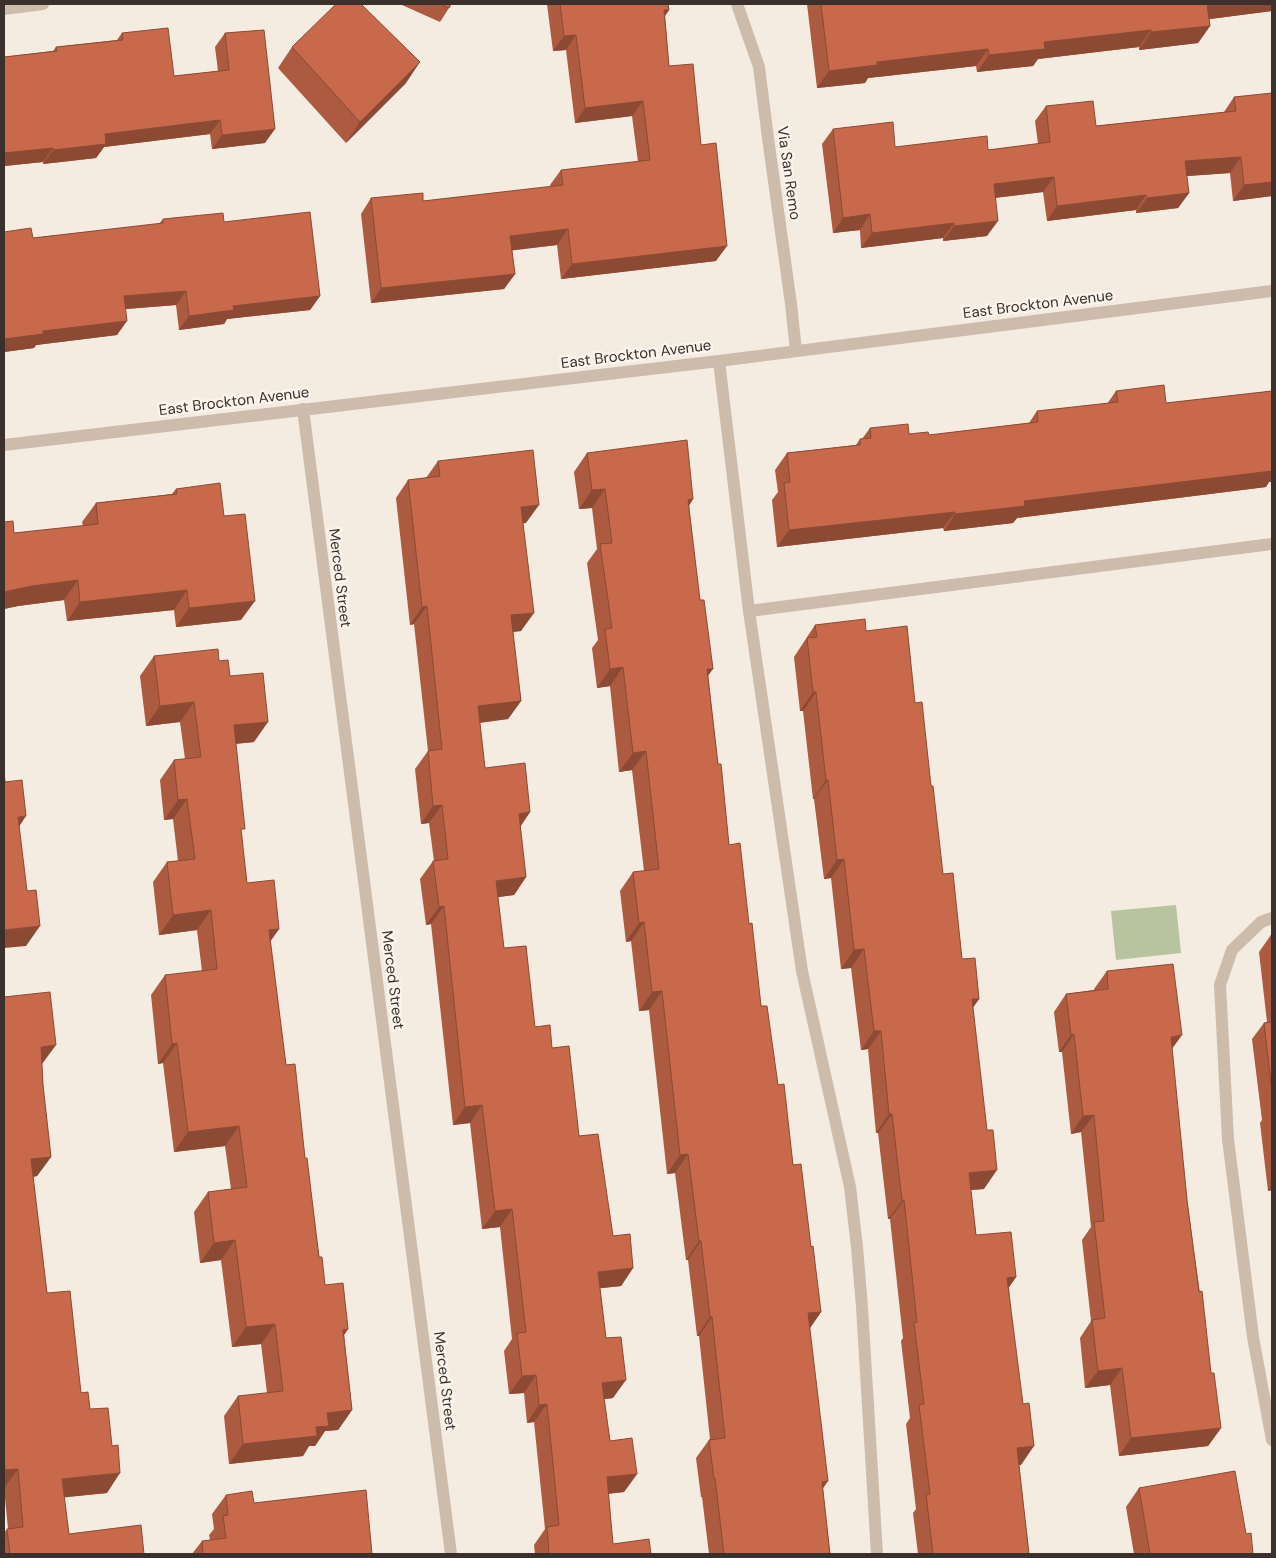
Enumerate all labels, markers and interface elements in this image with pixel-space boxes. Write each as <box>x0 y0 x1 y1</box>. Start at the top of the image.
street label: Via San Remo <box>773 125 805 221</box>
street label: East Brockton Avenue <box>962 285 1114 323</box>
street label: East Brockton Avenue <box>560 335 712 373</box>
street label: East Brockton Avenue <box>158 382 310 420</box>
street label: Merced Street <box>324 527 356 629</box>
street label: Merced Street <box>377 929 409 1031</box>
street label: Merced Street <box>429 1330 461 1432</box>

